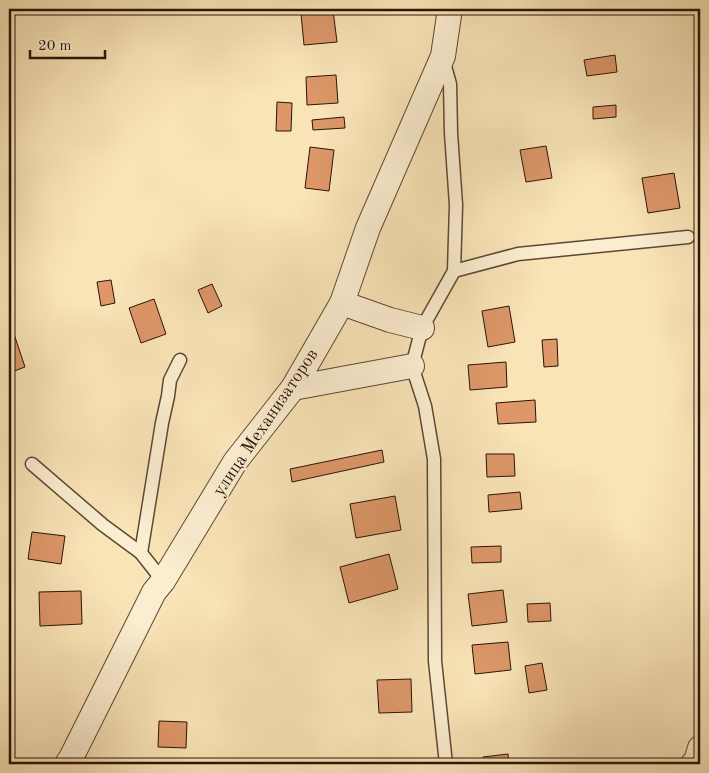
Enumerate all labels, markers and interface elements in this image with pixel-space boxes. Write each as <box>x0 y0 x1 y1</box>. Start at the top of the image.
scale bar <box>30 28 105 60</box>
text: 20 m <box>38 39 72 54</box>
street label: улица Механизаторов <box>210 346 322 499</box>

